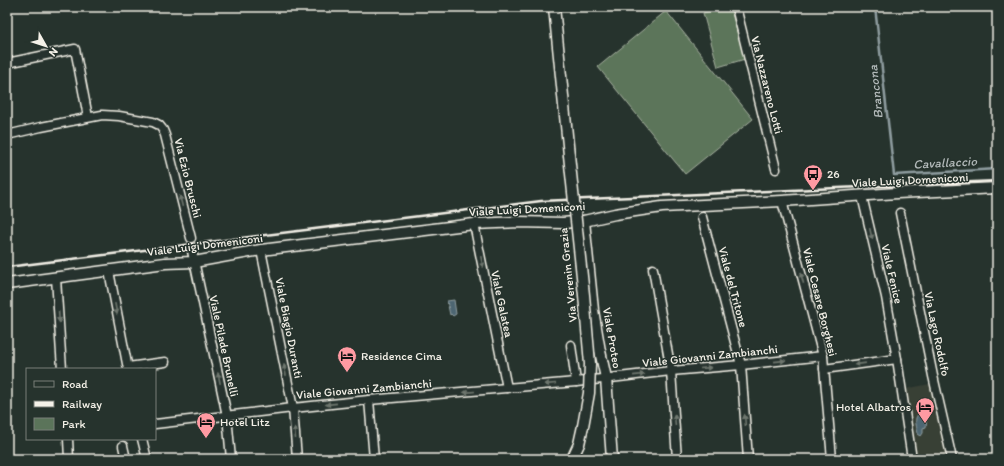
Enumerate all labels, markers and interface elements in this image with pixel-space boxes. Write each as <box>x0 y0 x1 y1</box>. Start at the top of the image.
north arrow <box>26 26 66 66</box>
street label: Via Nazzareno Lotti <box>748 35 786 135</box>
text: N <box>46 45 61 59</box>
water label: Brancona <box>865 64 886 120</box>
street label: Via Ezio Bruschi <box>171 137 205 219</box>
water label: Cavallaccio <box>913 153 978 172</box>
bus stop icon: 26 <box>802 163 824 191</box>
place label: 26 <box>827 167 840 181</box>
street label: Viale Luigi Domeniconi <box>851 170 969 190</box>
one-way arrow <box>178 194 184 206</box>
street label: Viale Luigi Domeniconi <box>468 199 586 219</box>
street label: Via Verenin Grazia <box>556 227 580 323</box>
one-way arrow <box>868 228 874 240</box>
street label: Viale Luigi Domeniconi <box>146 231 264 259</box>
street label: Viale Fenice <box>878 243 906 305</box>
street label: Viale del Tritone <box>715 245 751 329</box>
street label: Viale Cesare Borghesi <box>800 246 840 358</box>
one-way arrow <box>479 256 485 269</box>
street label: Viale Galatea <box>488 269 516 340</box>
one-way arrow <box>799 272 805 284</box>
street label: Viale Biagio Duranti <box>272 276 306 380</box>
street label: Via Lago Rodolfo <box>921 291 953 377</box>
street label: Viale Pilade Brunelli <box>206 294 242 398</box>
one-way arrow <box>114 303 120 315</box>
street label: Viale Proteo <box>600 306 624 370</box>
one-way arrow <box>55 311 62 323</box>
street label: Viale Giovanni Zambianchi <box>642 342 778 370</box>
hotel icon: Residence Cima <box>336 345 358 373</box>
place label: Residence Cima <box>361 349 443 363</box>
one-way arrow <box>774 358 786 364</box>
one-way arrow <box>854 361 867 367</box>
one-way arrow <box>282 363 288 376</box>
one-way arrow <box>700 365 712 372</box>
legend <box>26 368 156 440</box>
one-way arrow <box>215 372 221 384</box>
one-way arrow <box>633 372 645 378</box>
street label: Viale Giovanni Zambianchi <box>296 376 432 402</box>
text: Road <box>62 377 88 391</box>
one-way arrow <box>544 381 556 388</box>
one-way arrow <box>463 388 475 395</box>
hotel icon: Hotel Albatros <box>914 396 936 424</box>
text: Railway <box>62 397 102 411</box>
place label: Hotel Albatros <box>836 400 911 414</box>
one-way arrow <box>325 401 337 407</box>
hotel icon: Hotel Litz <box>195 411 217 439</box>
one-way arrow <box>671 414 678 426</box>
one-way arrow <box>741 414 748 426</box>
place label: Hotel Litz <box>220 415 270 429</box>
text: Park <box>62 417 86 431</box>
one-way arrow <box>292 427 298 439</box>

